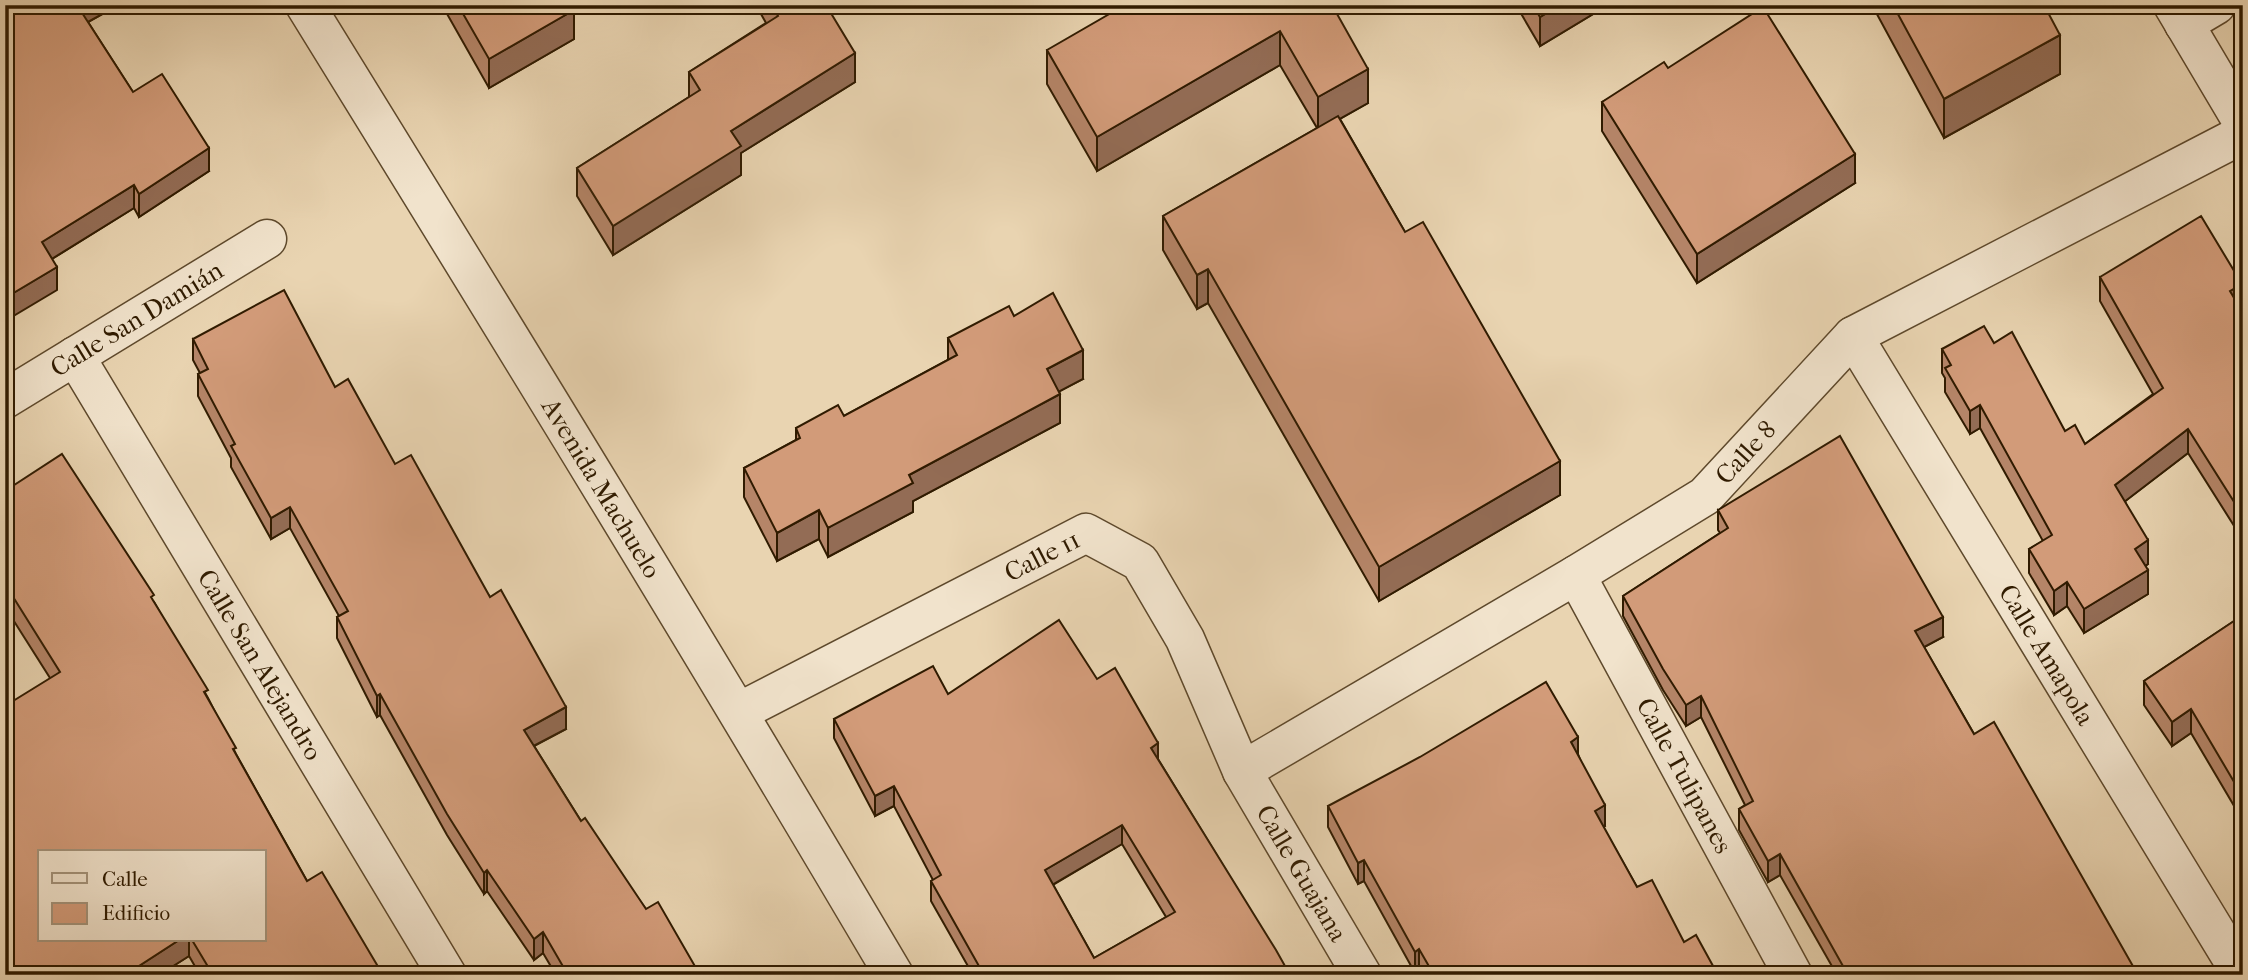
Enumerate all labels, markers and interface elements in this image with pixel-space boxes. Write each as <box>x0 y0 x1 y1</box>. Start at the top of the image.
street label: Calle San Damián <box>45 255 229 384</box>
street label: Avenida Machuelo <box>534 392 668 584</box>
street label: Calle 8 <box>1709 415 1783 491</box>
street label: Calle 11 <box>999 524 1085 588</box>
street label: Calle San Alejandro <box>191 564 329 766</box>
street label: Calle Amapola <box>1992 579 2102 732</box>
street label: Calle Tulipanes <box>1630 693 1739 859</box>
street label: Calle Guajana <box>1249 799 1354 948</box>
legend <box>38 850 266 942</box>
text: Calle <box>102 867 148 891</box>
text: Edificio <box>102 901 170 925</box>

